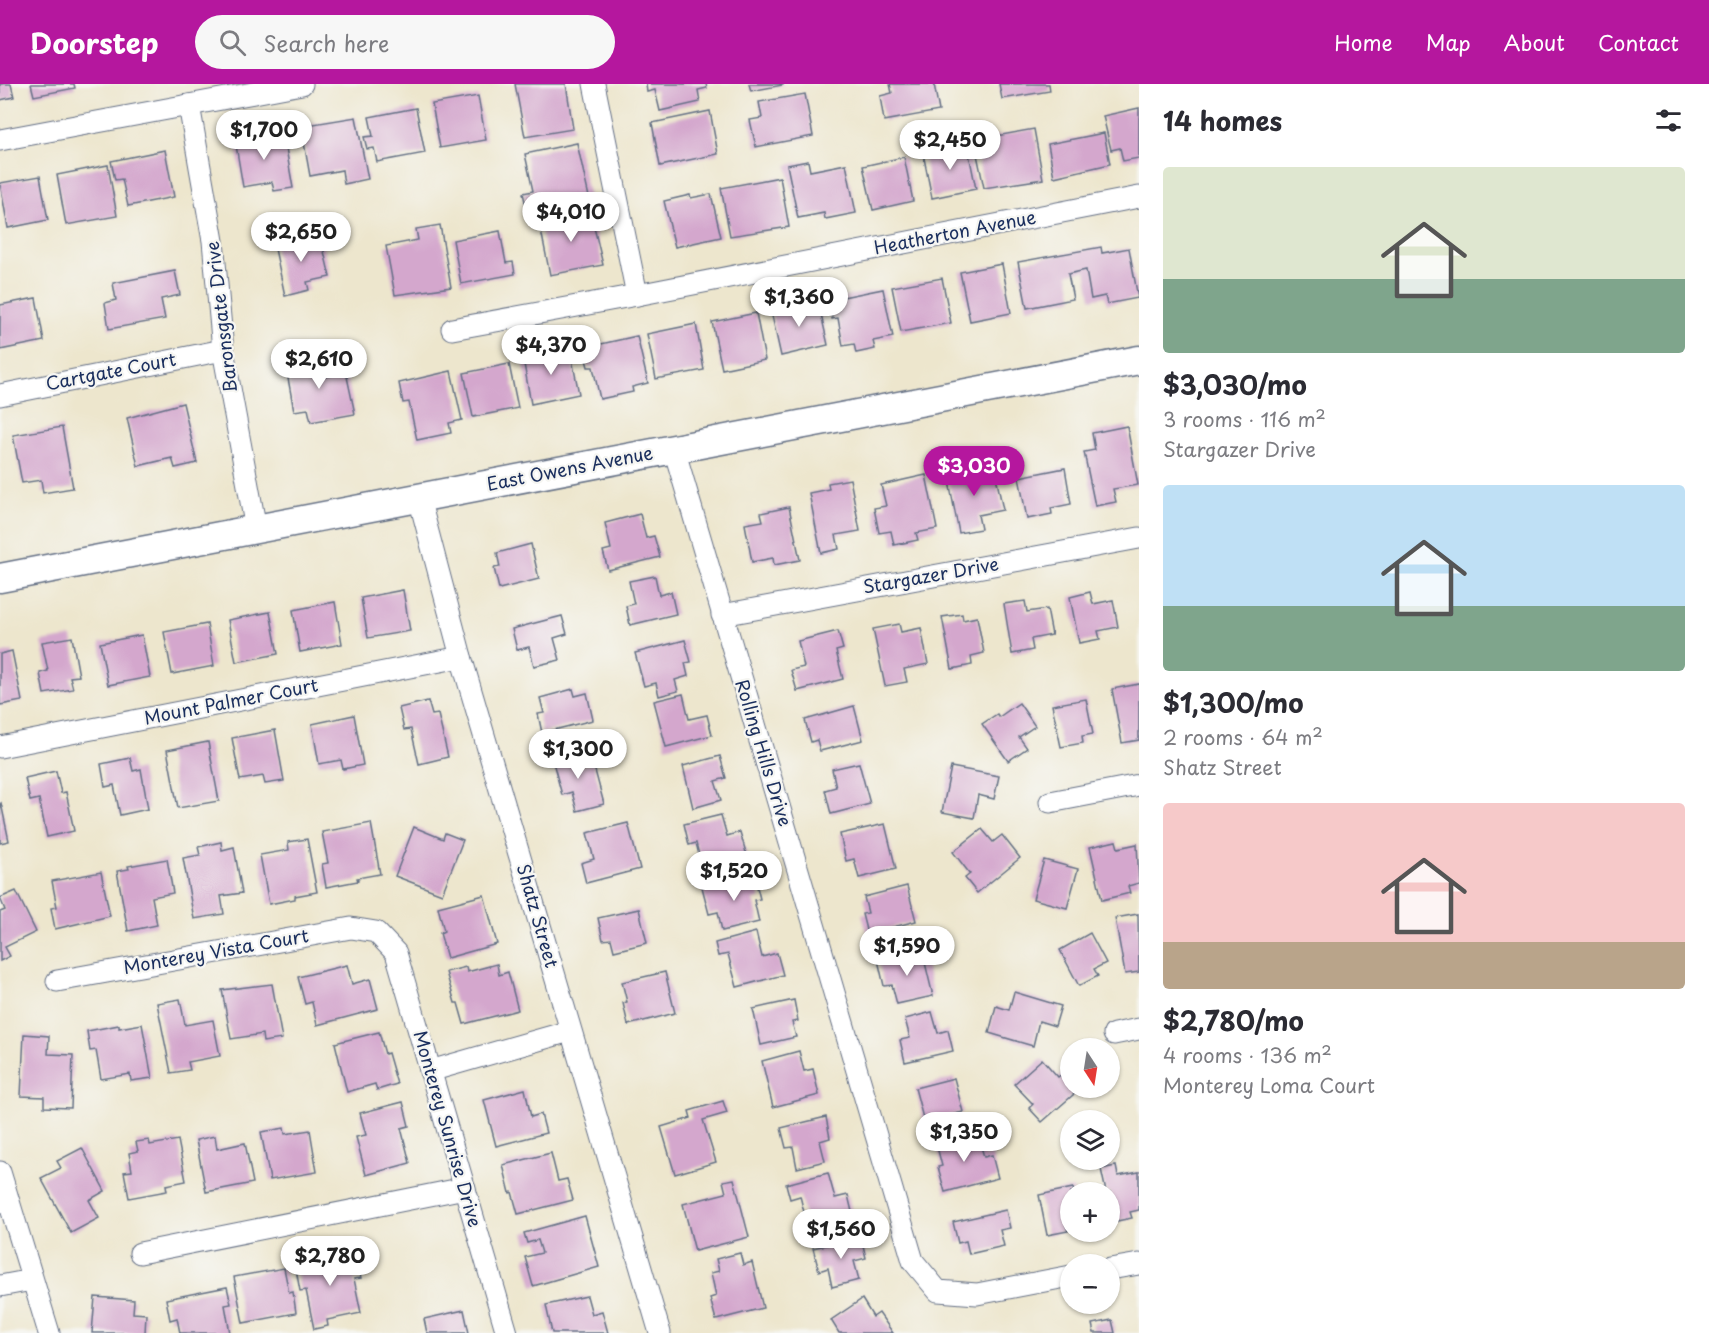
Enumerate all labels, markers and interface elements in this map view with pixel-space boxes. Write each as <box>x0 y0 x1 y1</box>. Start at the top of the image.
search box <box>195 15 615 69</box>
text: Doorstep <box>30 21 159 64</box>
icon: search <box>216 26 249 59</box>
text: Search here <box>264 26 389 59</box>
text: Home <box>1334 26 1393 58</box>
text: Map <box>1426 26 1471 58</box>
text: About <box>1504 26 1565 58</box>
text: Contact <box>1598 26 1679 58</box>
text: 14 homes <box>1163 101 1282 140</box>
icon: filters <box>1652 104 1685 137</box>
pin: $1,700 <box>215 110 313 161</box>
text: $1,700 <box>230 114 298 144</box>
pin: $2,450 <box>901 120 999 171</box>
text: $2,450 <box>914 124 986 154</box>
pin: $4,010 <box>522 192 620 243</box>
text: $4,010 <box>536 196 606 226</box>
street label: Heatherton Avenue <box>871 203 1038 260</box>
icon: home <box>1370 206 1478 314</box>
pin: $2,650 <box>252 212 350 263</box>
text: $2,650 <box>265 216 337 246</box>
street label: Baronsgate Drive <box>198 240 243 394</box>
pin: $1,360 <box>750 277 848 328</box>
text: $1,360 <box>764 281 834 311</box>
pin: $4,370 <box>502 325 600 376</box>
text: $4,370 <box>516 329 586 359</box>
pin: $2,610 <box>270 339 368 390</box>
text: $2,610 <box>285 343 353 373</box>
street label: Cartgate Court <box>43 345 178 396</box>
text: $3,030/mo <box>1163 365 1307 404</box>
text: 3 rooms · 116 m² <box>1163 404 1326 434</box>
text: Stargazer Drive <box>1163 434 1316 464</box>
street label: East Owens Avenue <box>484 438 655 497</box>
pin: $3,030 <box>925 446 1023 497</box>
text: $3,030 <box>938 450 1011 480</box>
icon: home <box>1370 524 1478 632</box>
street label: Stargazer Drive <box>861 549 1001 600</box>
street label: Mount Palmer Court <box>141 670 320 731</box>
street label: Rolling Hills Drive <box>729 676 800 829</box>
text: $1,300/mo <box>1163 683 1303 722</box>
text: 2 rooms · 64 m² <box>1163 722 1323 752</box>
pin: $1,300 <box>529 729 627 780</box>
text: $1,300 <box>543 733 613 763</box>
text: Shatz Street <box>1163 752 1282 782</box>
icon: home <box>1370 842 1478 950</box>
pin: $1,520 <box>685 851 783 902</box>
text: $1,520 <box>700 855 768 885</box>
street label: Shatz Street <box>511 861 566 971</box>
street label: Monterey Vista Court <box>121 921 310 980</box>
pin: $1,590 <box>858 926 956 977</box>
text: $1,590 <box>874 930 940 960</box>
text: $2,780/mo <box>1163 1001 1304 1040</box>
street label: Monterey Sunrise Drive <box>407 1027 489 1230</box>
north arrow <box>1060 1038 1120 1098</box>
map controls <box>1060 1038 1120 1314</box>
text: 4 rooms · 136 m² <box>1163 1040 1332 1070</box>
text: Monterey Loma Court <box>1163 1070 1375 1100</box>
button: layers <box>1060 1110 1120 1170</box>
pin: $1,350 <box>915 1112 1013 1163</box>
text: $1,350 <box>930 1116 998 1146</box>
button: + <box>1060 1182 1120 1242</box>
pin: $1,560 <box>792 1209 890 1260</box>
text: $1,560 <box>806 1213 876 1243</box>
pin: $2,780 <box>281 1236 379 1287</box>
text: $2,780 <box>295 1240 365 1270</box>
button: − <box>1060 1254 1120 1314</box>

